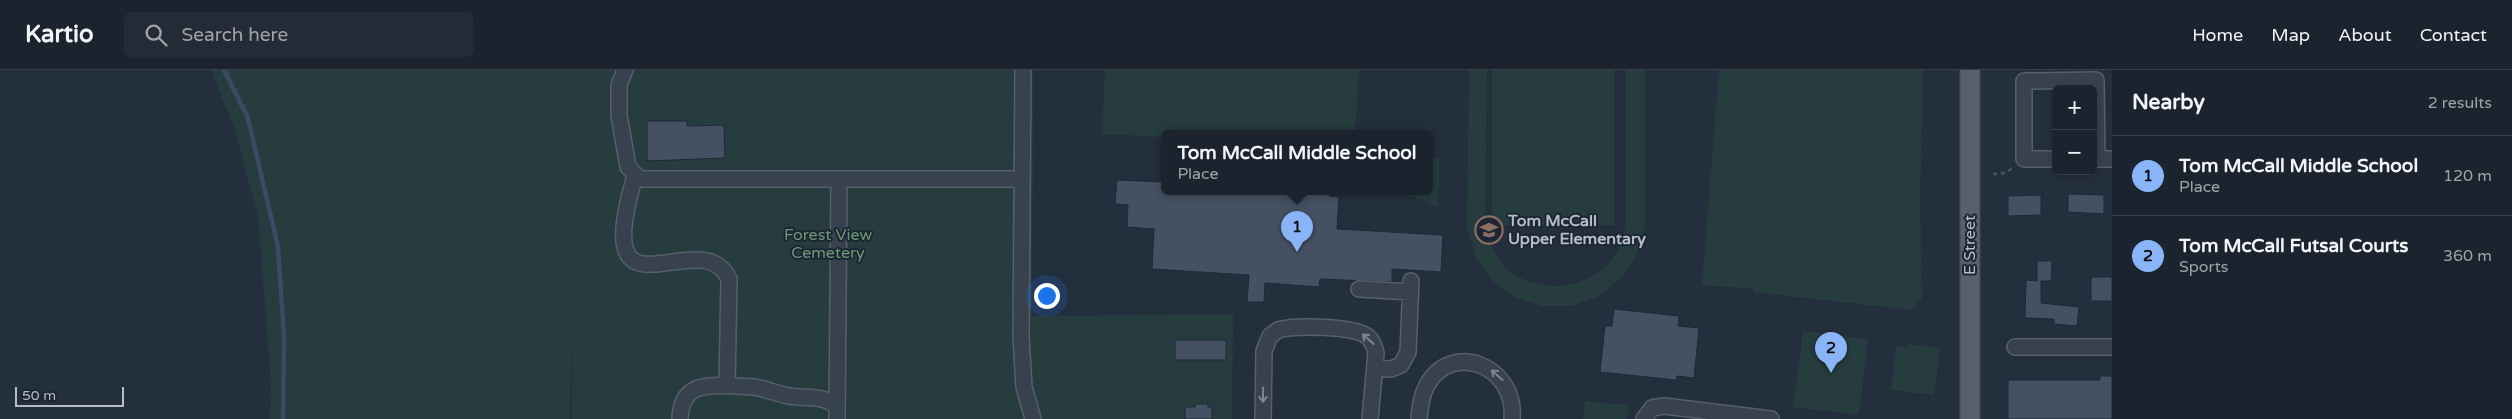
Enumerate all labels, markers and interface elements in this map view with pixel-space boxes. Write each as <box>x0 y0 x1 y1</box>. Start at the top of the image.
search box <box>124 12 474 57</box>
text: Kartio <box>25 20 94 49</box>
icon: search <box>142 21 170 49</box>
text: Search here <box>182 24 288 46</box>
text: Home <box>2192 24 2243 46</box>
text: Map <box>2271 24 2310 46</box>
text: About <box>2338 24 2392 46</box>
text: Contact <box>2420 24 2487 46</box>
map controls <box>2052 85 2097 175</box>
button: + <box>2052 85 2097 130</box>
text: Nearby <box>2132 90 2205 115</box>
text: 2 results <box>2428 93 2492 113</box>
popup <box>1161 130 1433 195</box>
button: − <box>2052 130 2097 175</box>
text: Tom McCall Middle School <box>1177 142 1417 164</box>
text: Tom McCall Middle School <box>2179 155 2418 177</box>
text: Place <box>1177 164 1219 184</box>
text: 1 <box>2143 166 2153 186</box>
text: 120 m <box>2443 166 2492 186</box>
text: Place <box>2179 177 2220 197</box>
pin: 1 <box>1281 211 1313 252</box>
place label: Tom McCall Upper Elementary <box>1507 211 1646 249</box>
school or university icon: Tom McCall Upper Elementary <box>1474 215 1504 245</box>
street label: E Street <box>1960 215 1980 275</box>
park label: Forest View Cemetery <box>784 225 872 263</box>
text: Tom McCall Futsal Courts <box>2179 235 2408 257</box>
text: 2 <box>2143 246 2153 266</box>
text: 360 m <box>2443 246 2492 266</box>
text: Sports <box>2179 257 2228 277</box>
your location <box>1034 283 1060 309</box>
pin: 2 <box>1815 332 1847 373</box>
one-way arrow <box>1361 333 1374 345</box>
one-way arrow <box>1491 370 1504 381</box>
scale bar <box>15 384 124 407</box>
one-way arrow <box>1259 386 1268 402</box>
text: 50 m <box>22 387 56 404</box>

